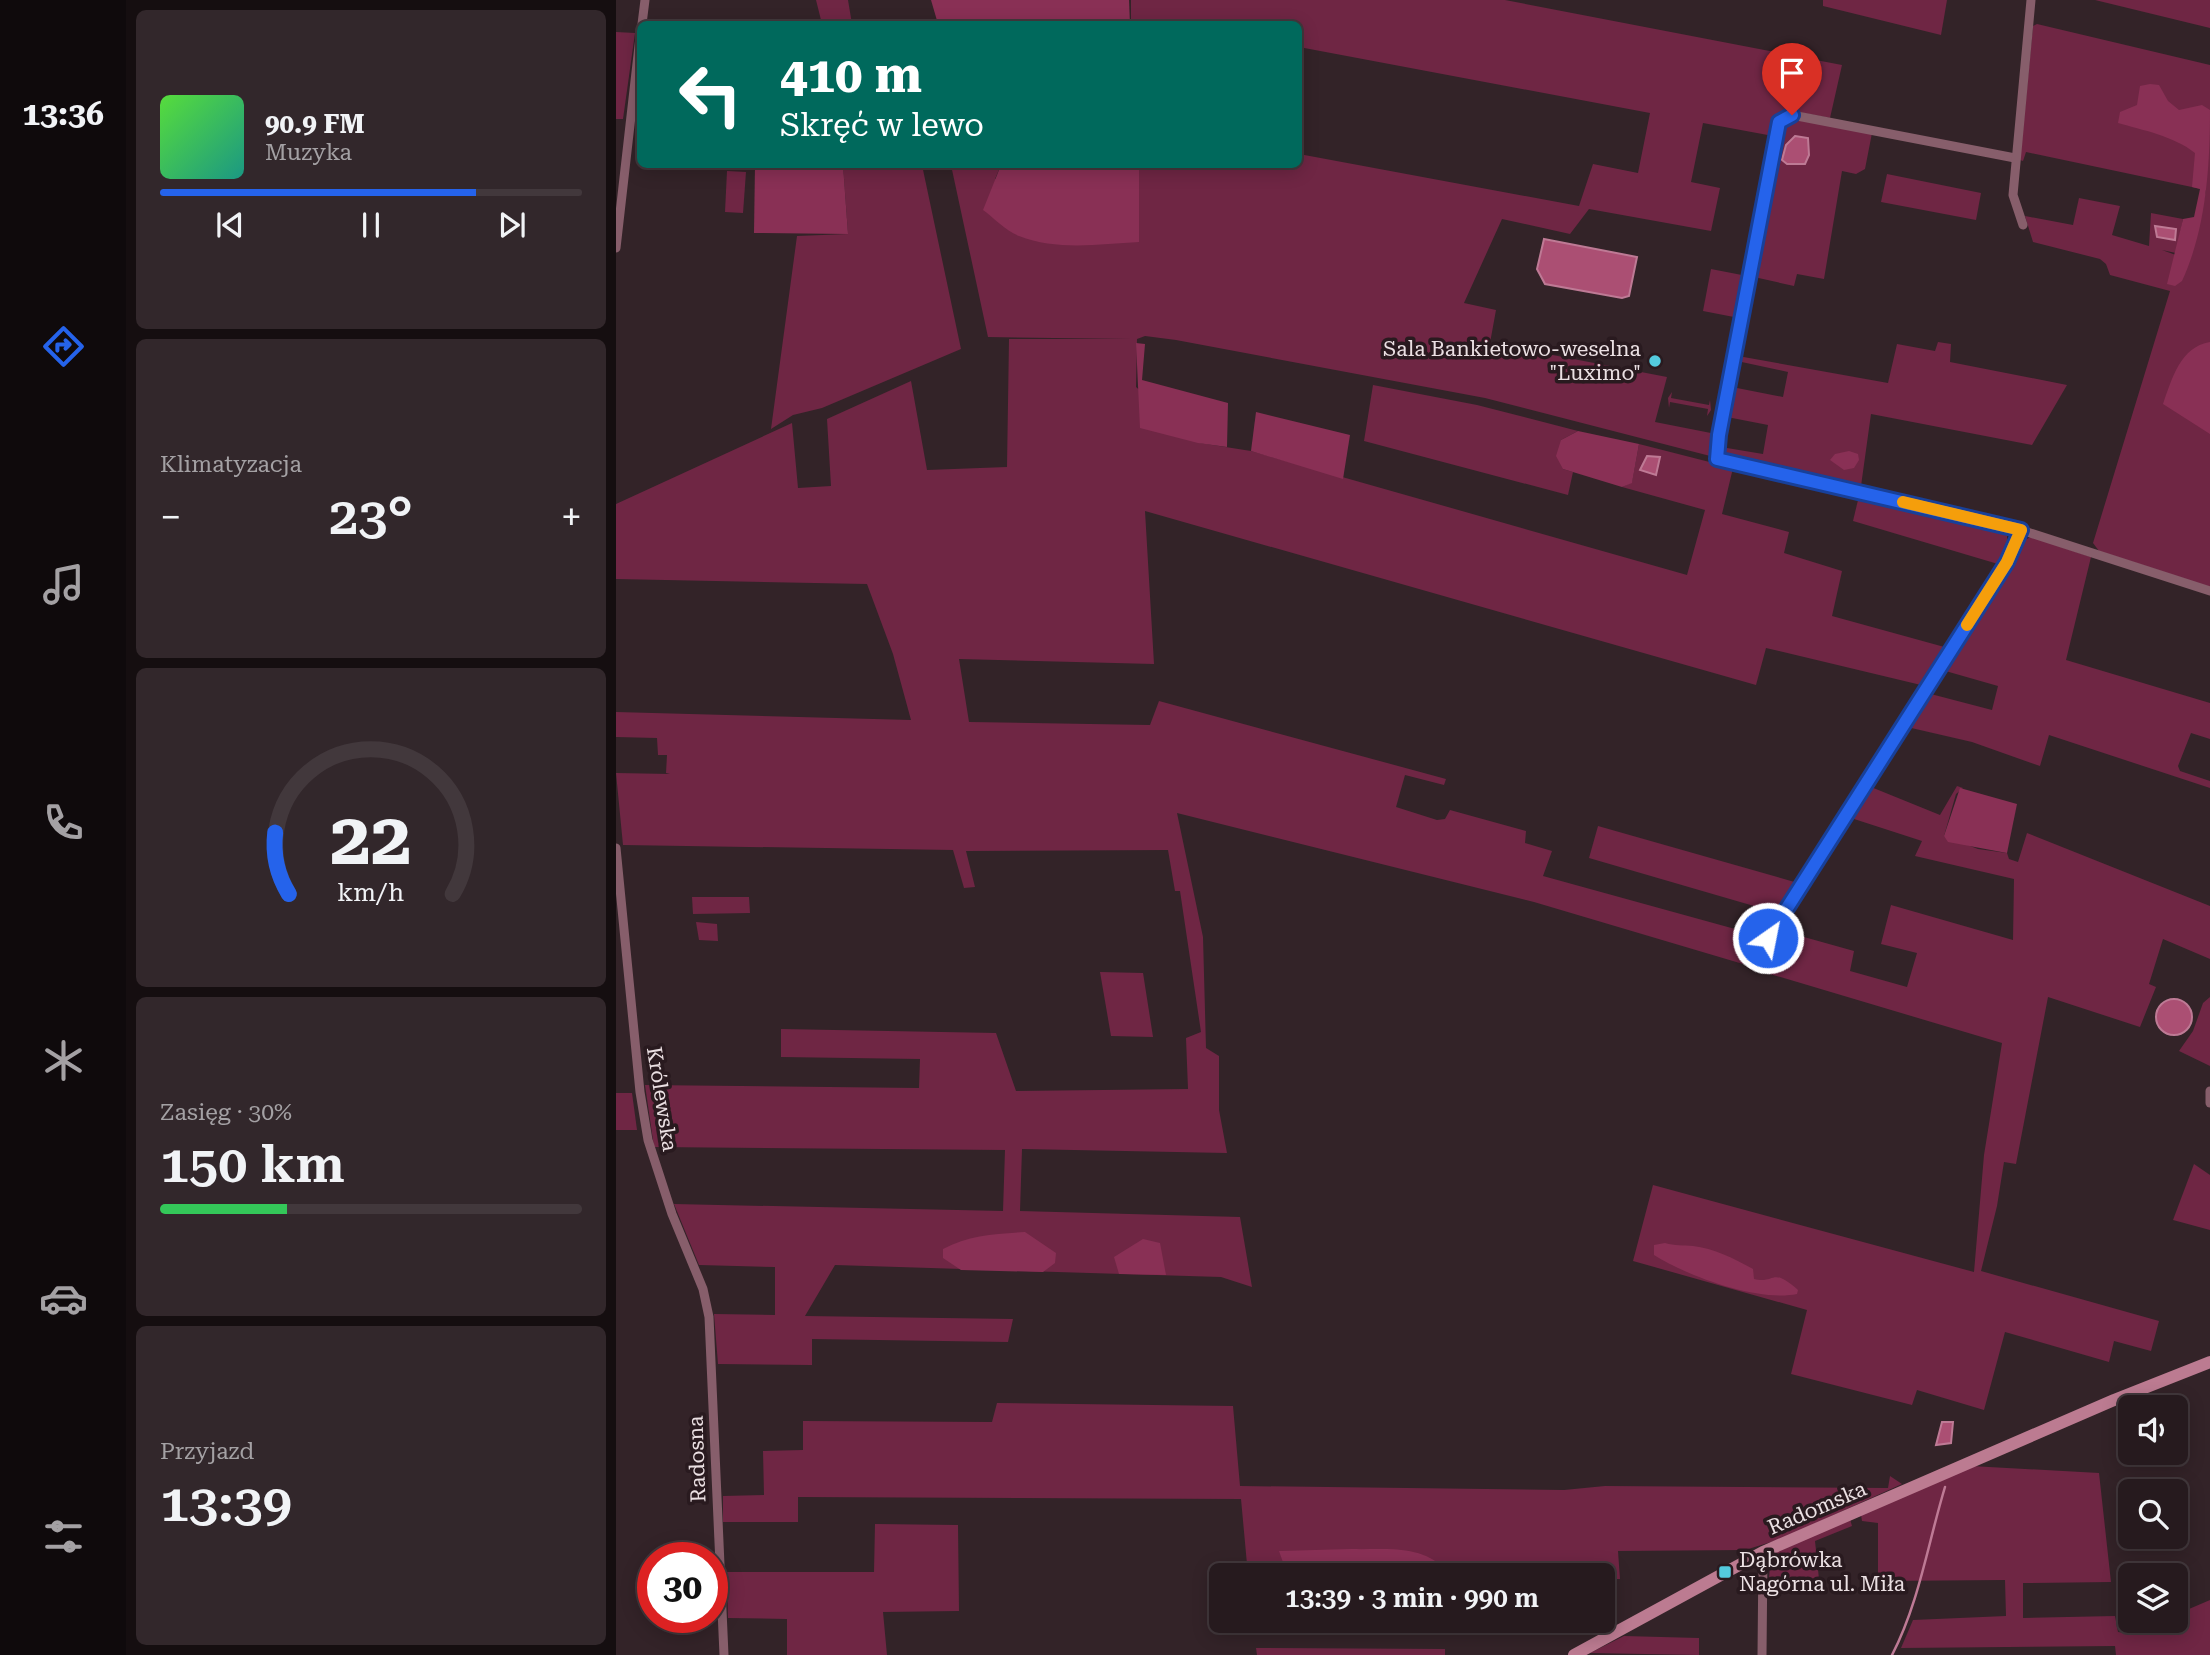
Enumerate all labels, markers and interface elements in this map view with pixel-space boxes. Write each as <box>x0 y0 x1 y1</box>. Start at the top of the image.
pin <box>1762 43 1822 115</box>
text: 410 m <box>780 47 922 104</box>
icon: left <box>665 49 756 140</box>
icon: arrive <box>1773 54 1811 92</box>
text: 13:36 <box>22 95 104 133</box>
text: Skręć w lewo <box>780 106 984 144</box>
text: 90.9 FM <box>265 109 365 139</box>
text: Muzyka <box>265 139 352 166</box>
icon: previous <box>211 206 249 244</box>
icon: pause <box>352 206 390 244</box>
icon: next <box>493 206 531 244</box>
icon: directions <box>39 322 88 371</box>
place label: Sala Bankietowo-weselna "Luximo" <box>1383 337 1642 385</box>
marker: Sala Bankietowo-weselna "Luximo" <box>1647 353 1663 369</box>
text: Klimatyzacja <box>160 451 302 478</box>
text: 23° <box>329 486 413 547</box>
text: − <box>160 495 181 539</box>
text: + <box>561 495 582 539</box>
icon: music <box>39 560 88 609</box>
text: 22 <box>330 797 412 882</box>
icon: phone <box>39 798 88 847</box>
text: km/h <box>338 877 404 906</box>
position arrow <box>1731 901 1805 975</box>
icon: climate <box>39 1036 88 1085</box>
street label: Królewska <box>642 1045 682 1154</box>
text: Zasięg · 30% <box>160 1099 292 1126</box>
text: 150 km <box>160 1134 345 1195</box>
icon: car <box>39 1274 88 1323</box>
map controls <box>2118 1395 2188 1633</box>
button: sound <box>2118 1395 2188 1465</box>
street label: Radosna <box>683 1415 711 1503</box>
text: Przyjazd <box>160 1438 254 1465</box>
text: 13:39 <box>160 1473 292 1534</box>
street label: Radomska <box>1764 1476 1871 1540</box>
button: search <box>2118 1479 2188 1549</box>
icon: filters <box>39 1512 88 1561</box>
speed limit sign: 30 <box>637 1542 728 1633</box>
place label: Dąbrówka Nagórna ul. Miła <box>1739 1548 1906 1596</box>
button: layers <box>2118 1563 2188 1633</box>
marker: Dąbrówka Nagórna ul. Miła <box>1717 1564 1733 1580</box>
text: 13:39 · 3 min · 990 m <box>1285 1583 1539 1613</box>

